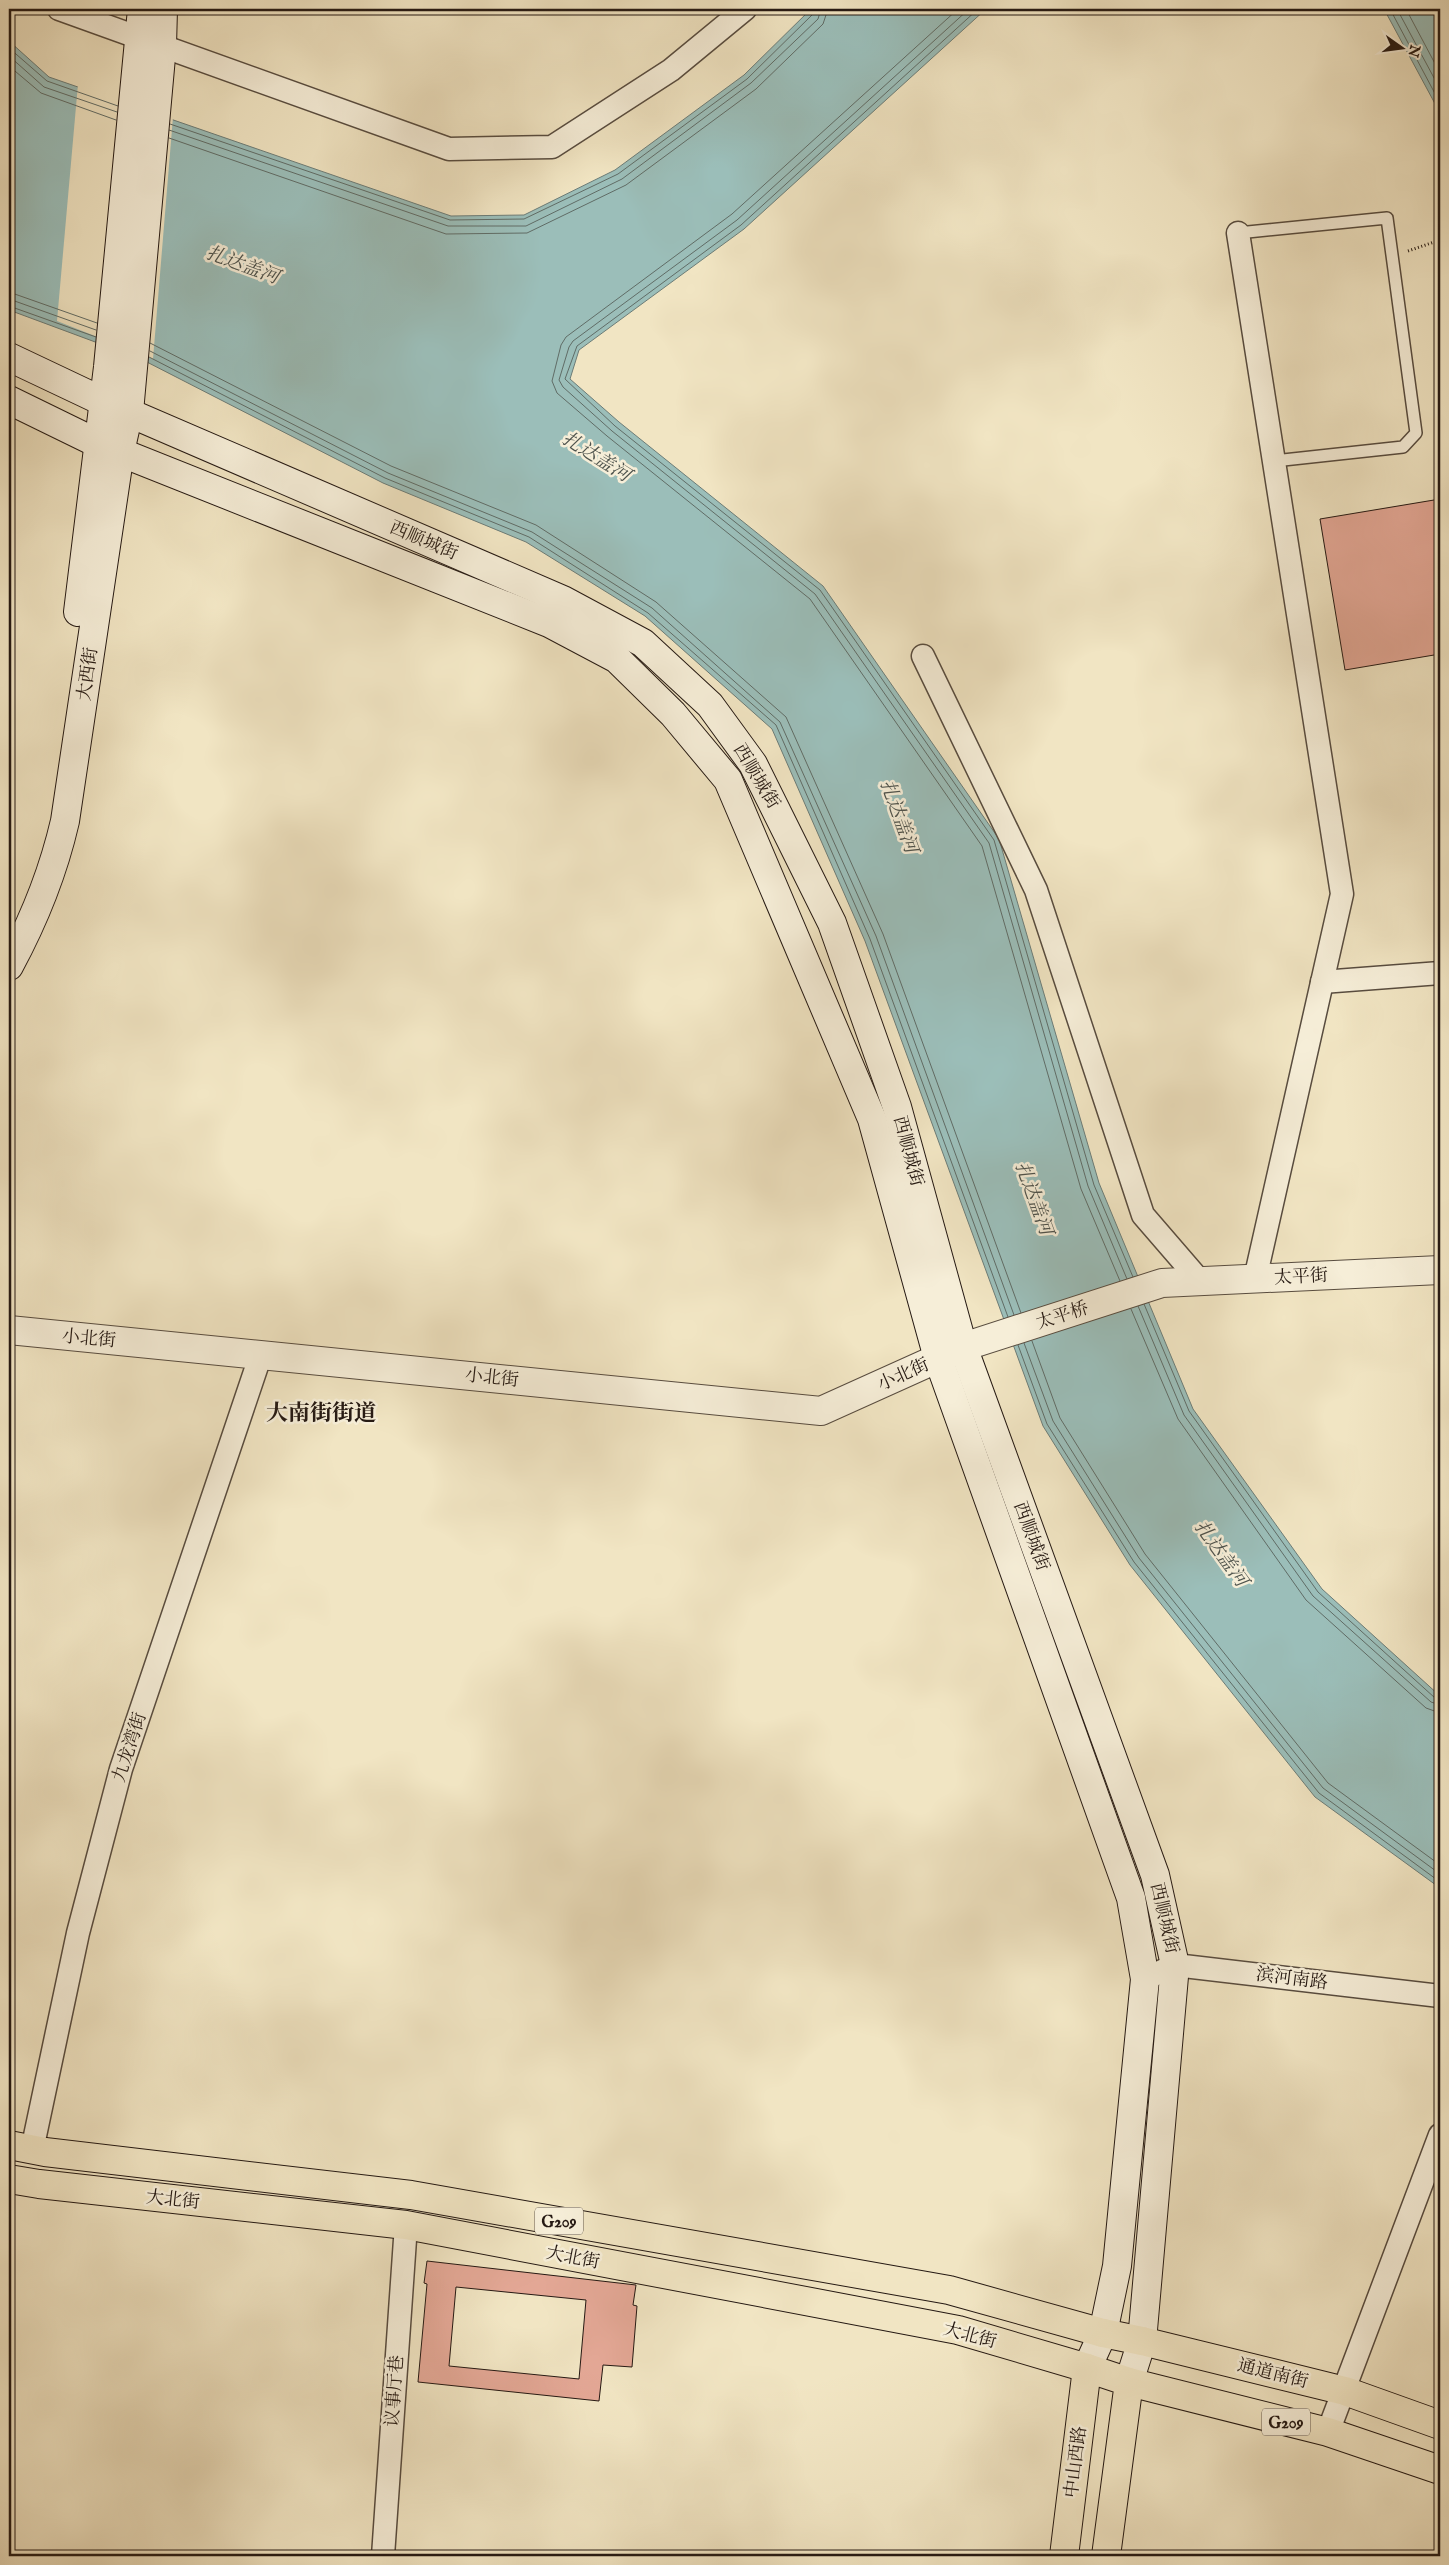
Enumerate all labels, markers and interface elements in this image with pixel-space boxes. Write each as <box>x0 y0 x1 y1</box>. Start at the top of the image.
north arrow <box>1376 22 1426 72</box>
text: N <box>1403 42 1424 59</box>
water label: 扎达盖河 <box>202 242 285 291</box>
water label: 扎达盖河 <box>557 427 637 490</box>
street label: 西顺城街 <box>386 517 461 566</box>
street label: 大西街 <box>73 646 104 703</box>
street label: 西顺城街 <box>727 740 784 814</box>
water label: 扎达盖河 <box>874 777 923 859</box>
street label: 西顺城街 <box>887 1114 928 1189</box>
water label: 扎达盖河 <box>1009 1159 1058 1241</box>
street label: 太平街 <box>1274 1265 1329 1290</box>
street label: 太平桥 <box>1033 1297 1092 1336</box>
street label: 小北街 <box>61 1326 117 1353</box>
street label: 小北街 <box>874 1354 933 1397</box>
street label: 小北街 <box>464 1364 520 1393</box>
district label: 大南街街道 <box>266 1400 376 1428</box>
street label: 西顺城街 <box>1007 1499 1054 1574</box>
water label: 扎达盖河 <box>1188 1516 1254 1594</box>
street label: 九龙湾街 <box>108 1710 152 1785</box>
street label: 西顺城街 <box>1144 1881 1183 1956</box>
street label: 滨河南路 <box>1255 1964 1329 1995</box>
street label: 大北街 <box>145 2186 201 2215</box>
road number: G209 <box>535 2208 583 2234</box>
street label: 大北街 <box>544 2242 601 2275</box>
street label: 大北街 <box>941 2318 999 2355</box>
street label: 议事厅巷 <box>382 2354 409 2428</box>
street label: 通道南街 <box>1235 2355 1310 2394</box>
road number: G209 <box>1262 2408 1310 2436</box>
street label: 中山西路 <box>1061 2425 1092 2499</box>

